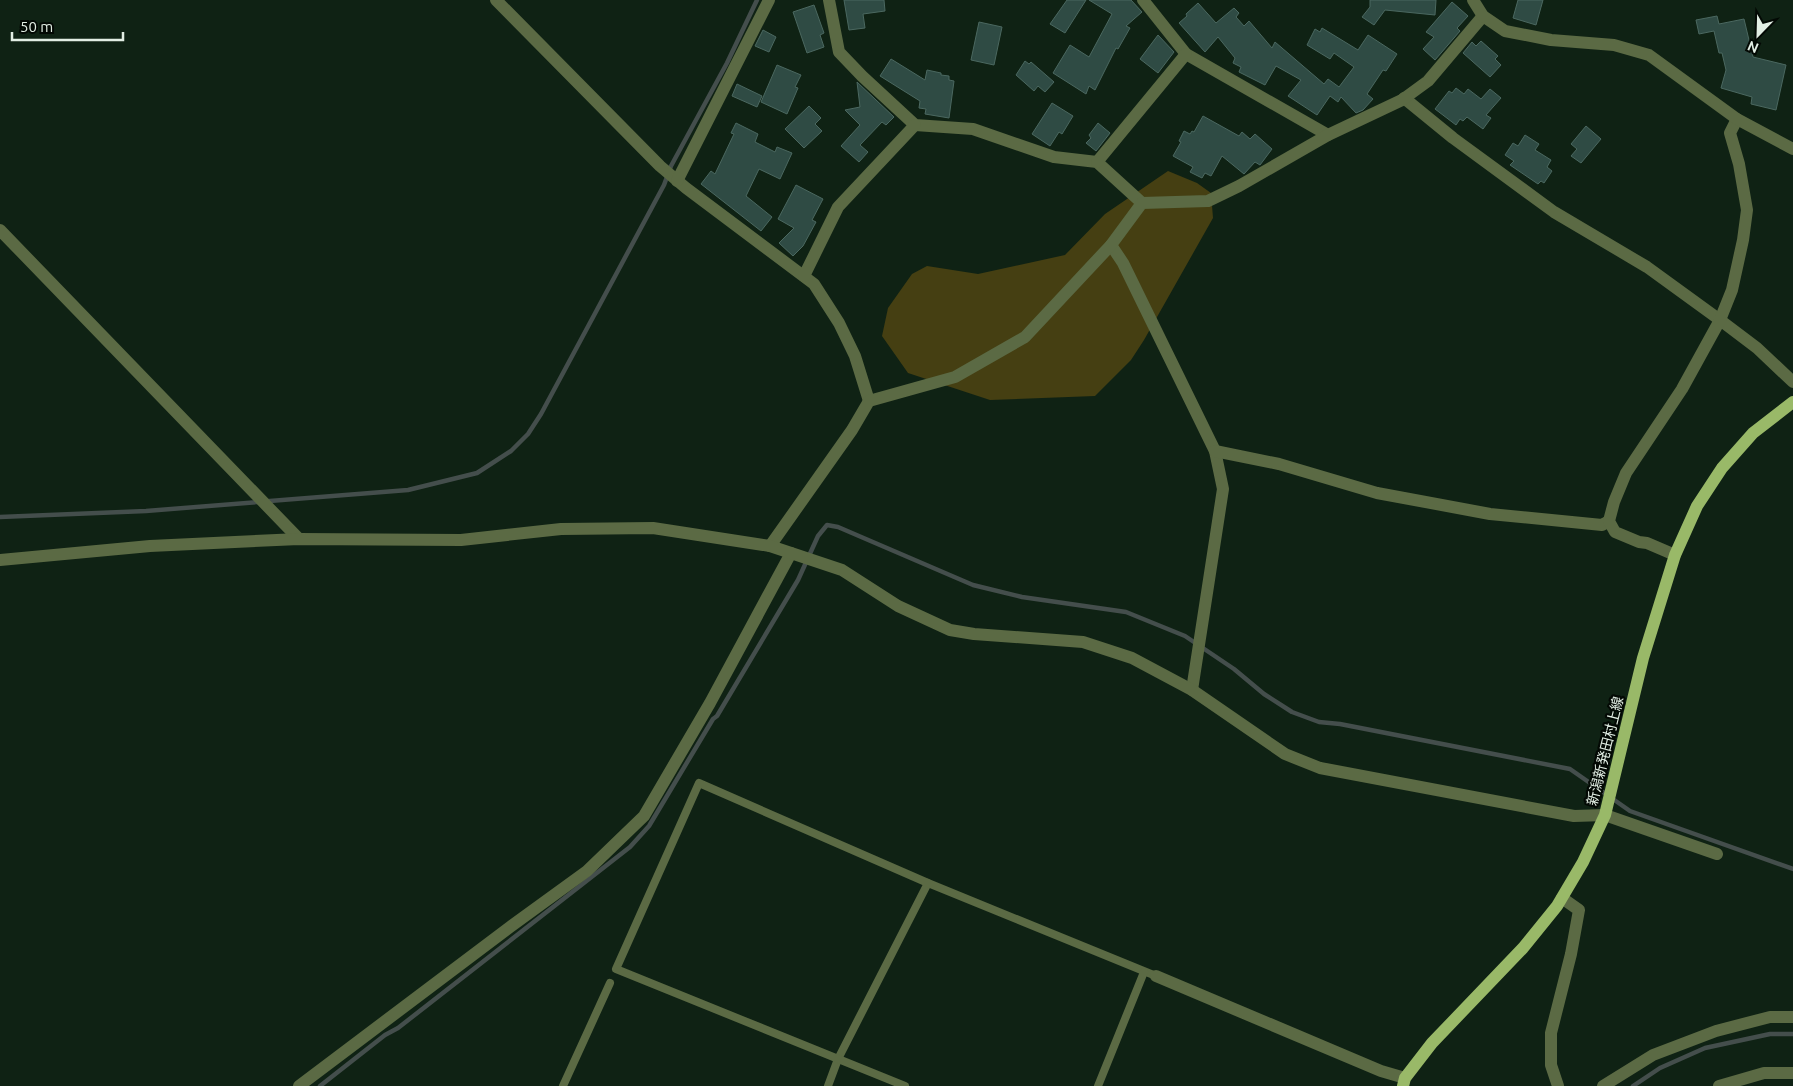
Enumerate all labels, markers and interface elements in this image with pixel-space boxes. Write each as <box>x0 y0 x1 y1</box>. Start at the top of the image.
scale bar <box>12 10 124 42</box>
north arrow <box>1733 10 1783 60</box>
text: 50 m <box>20 18 53 35</box>
text: N <box>1745 38 1761 56</box>
street label: 新潟新発田村上線 <box>1584 695 1626 807</box>

